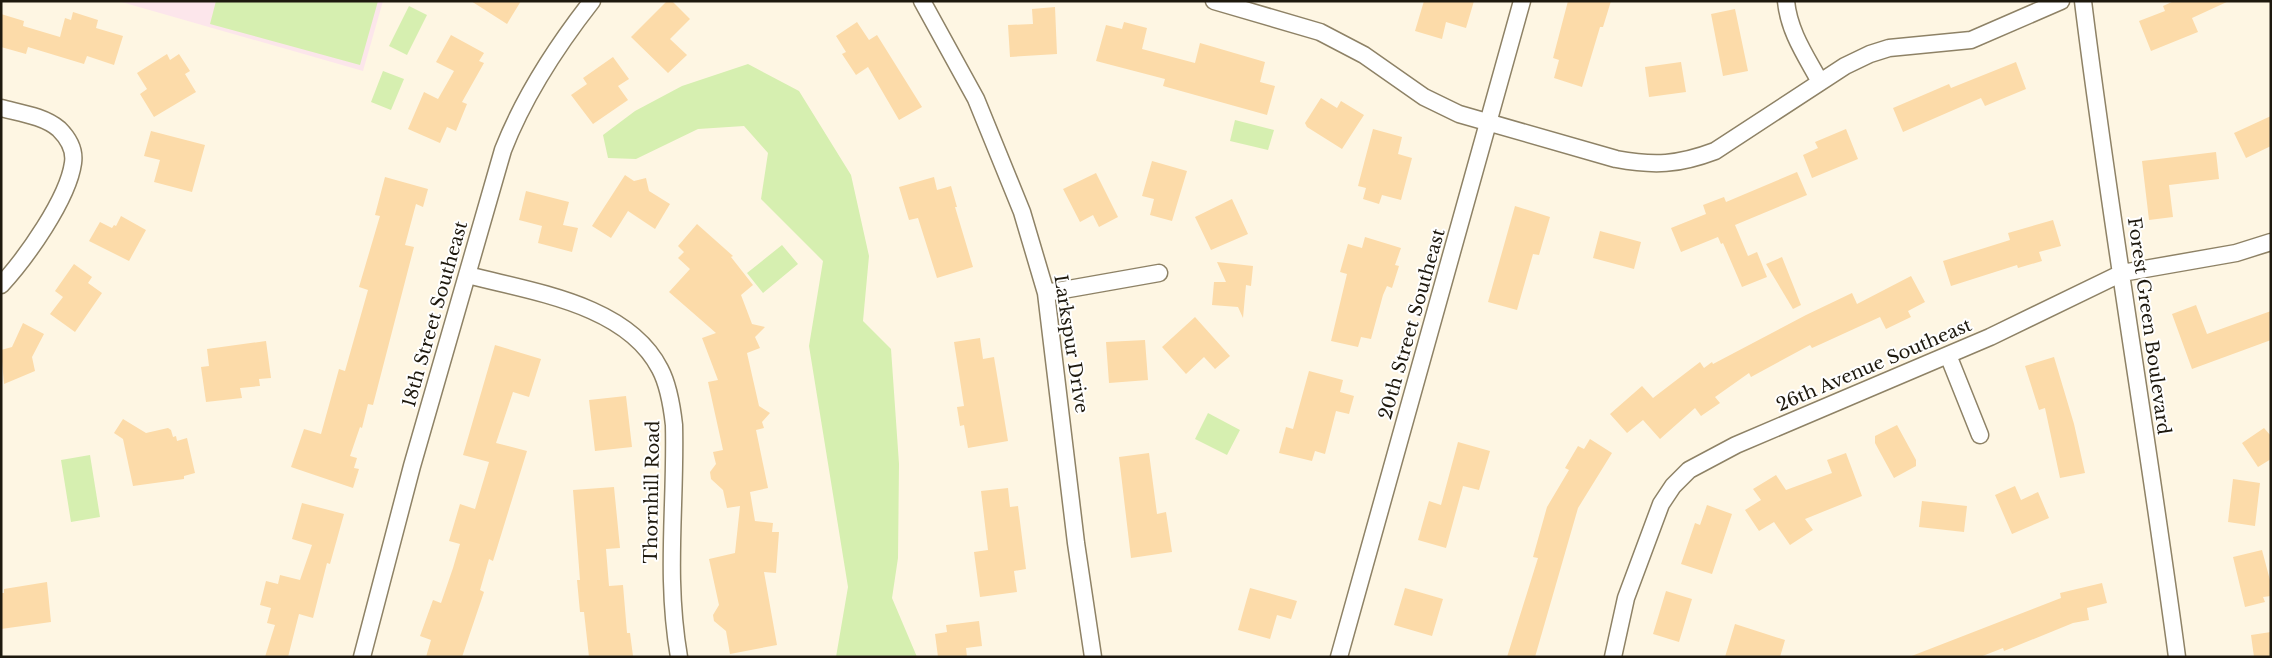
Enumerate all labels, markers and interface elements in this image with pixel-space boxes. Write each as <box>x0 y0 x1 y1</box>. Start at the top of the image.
street label: Forest Green Boulevard <box>2123 216 2175 436</box>
street label: 18th Street Southeast <box>398 218 472 410</box>
street label: 20th Street Southeast <box>1374 226 1450 422</box>
street label: Larkspur Drive <box>1049 273 1093 415</box>
street label: 26th Avenue Southeast <box>1773 314 1975 416</box>
street label: Thornhill Road <box>640 420 664 564</box>

